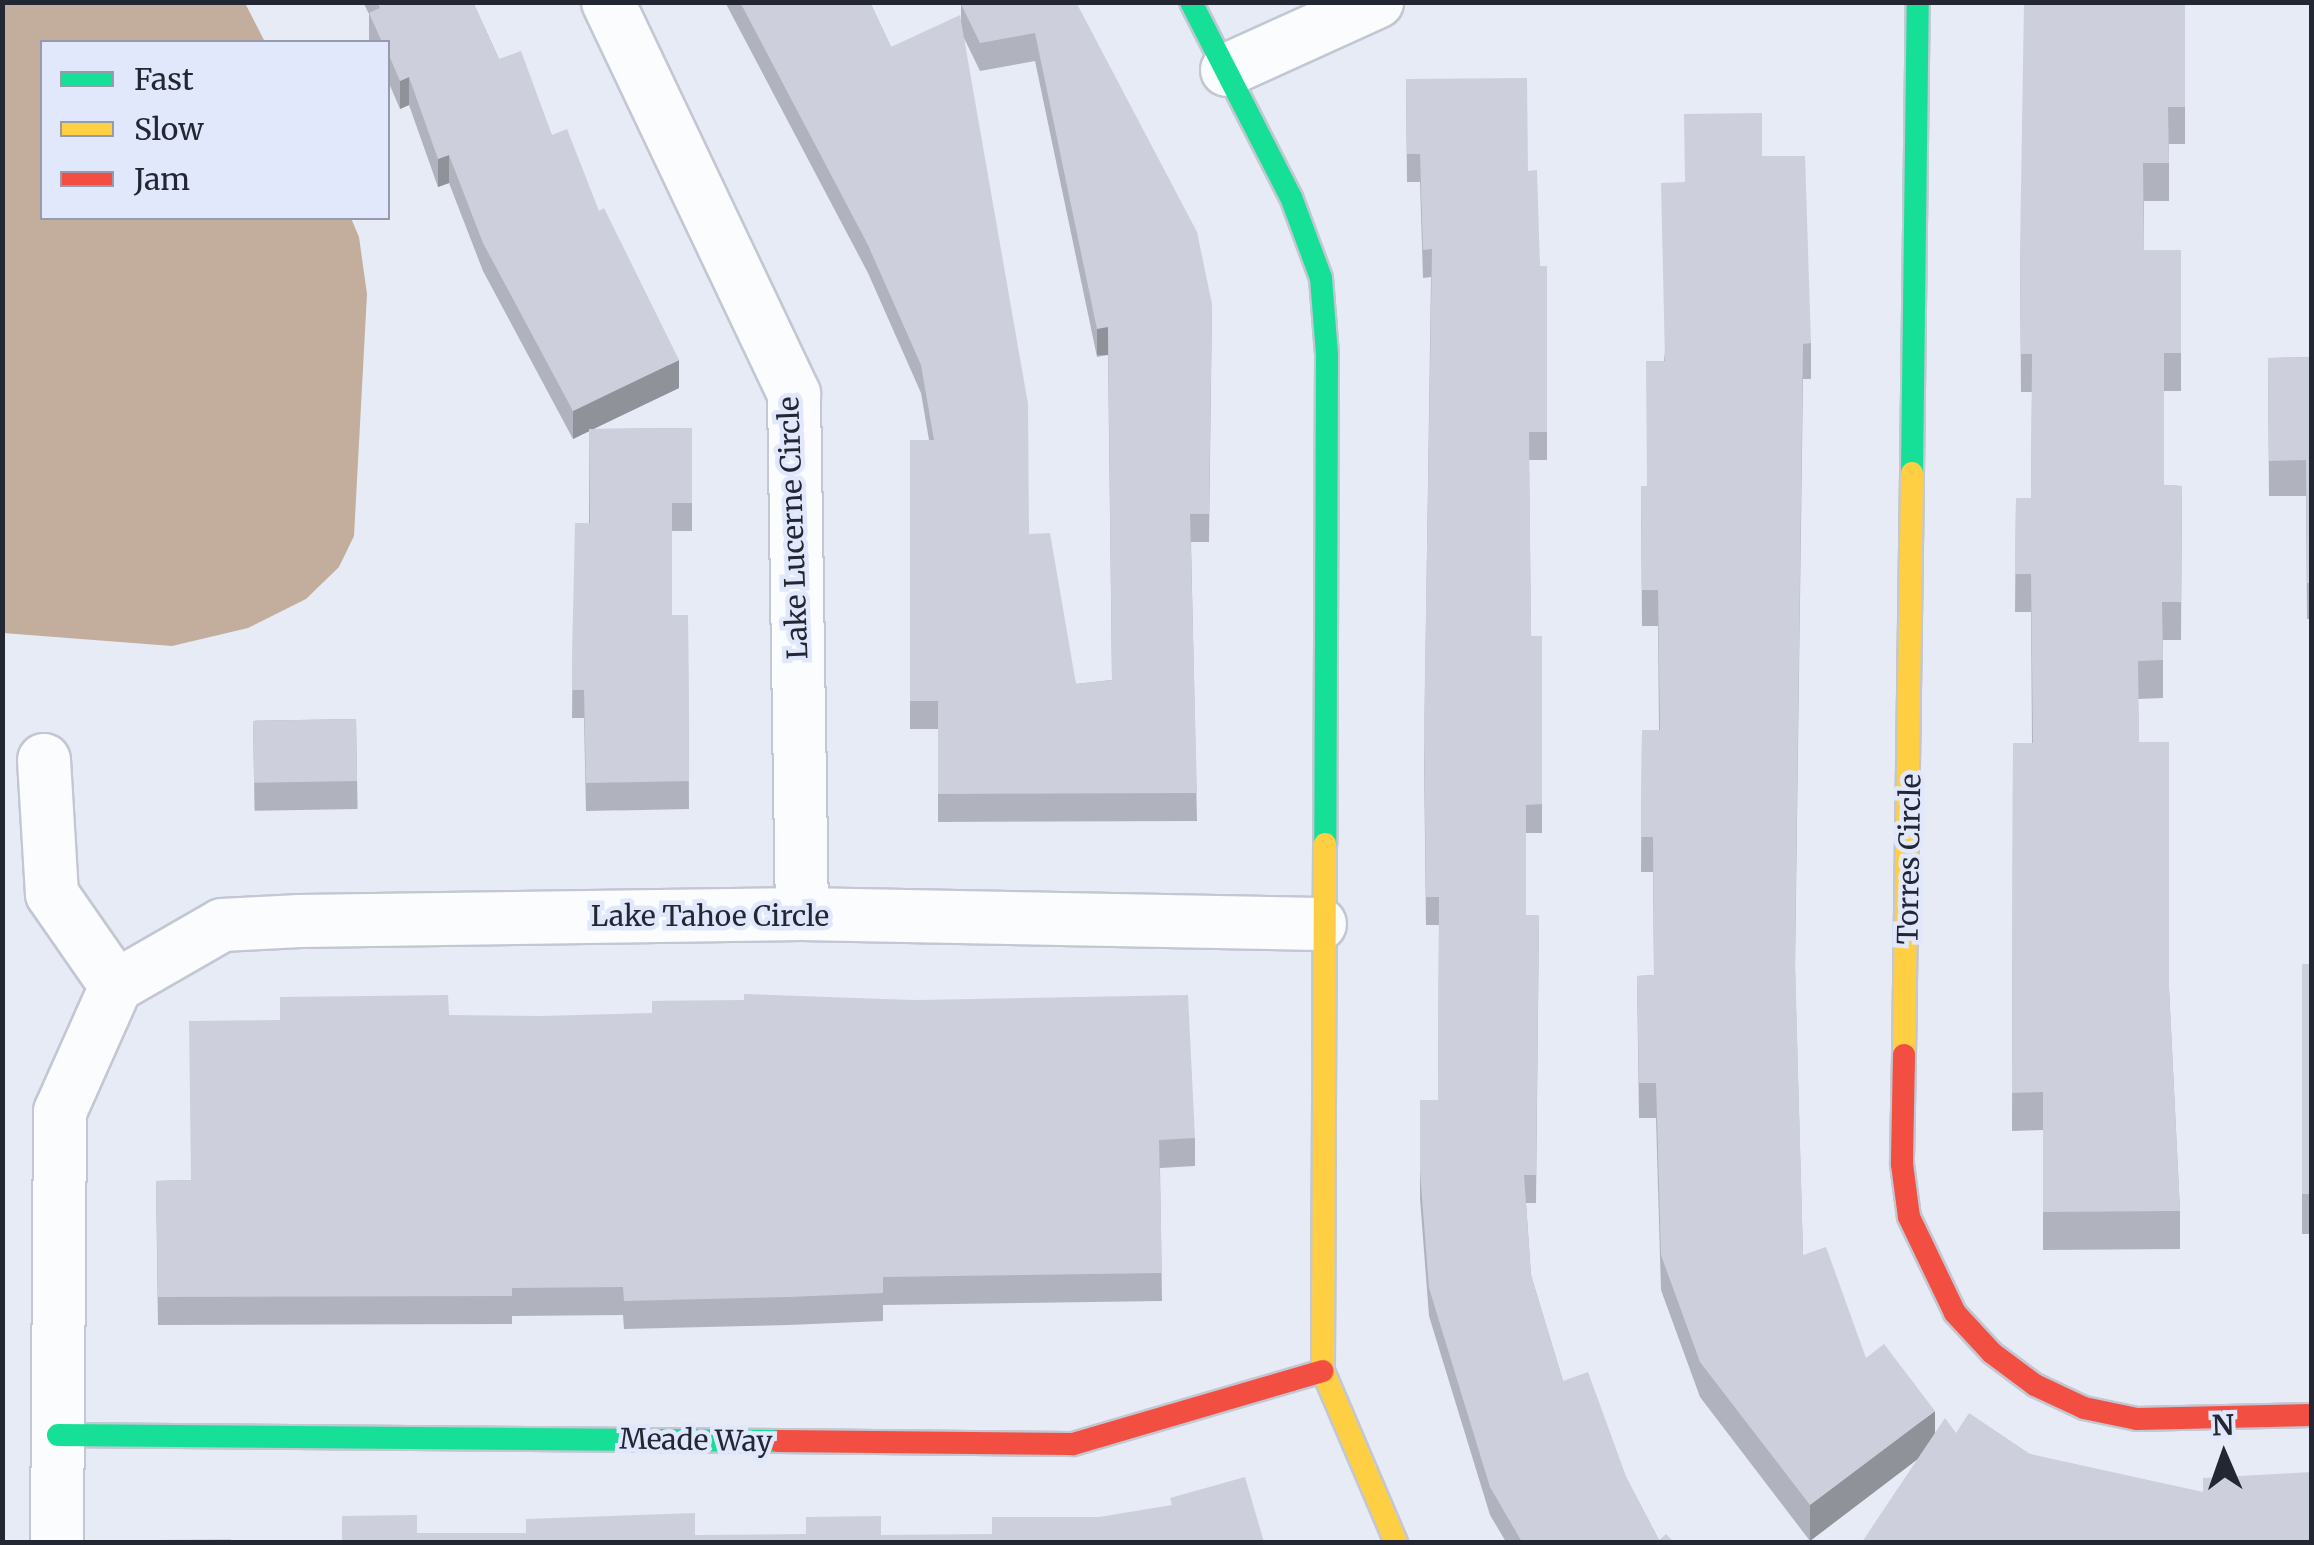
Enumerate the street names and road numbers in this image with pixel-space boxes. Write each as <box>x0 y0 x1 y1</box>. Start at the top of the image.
street label: Lake Lucerne Circle <box>772 396 814 660</box>
street label: Torres Circle <box>1891 773 1927 945</box>
street label: Lake Tahoe Circle <box>591 899 829 933</box>
street label: Meade Way <box>619 1422 773 1458</box>

